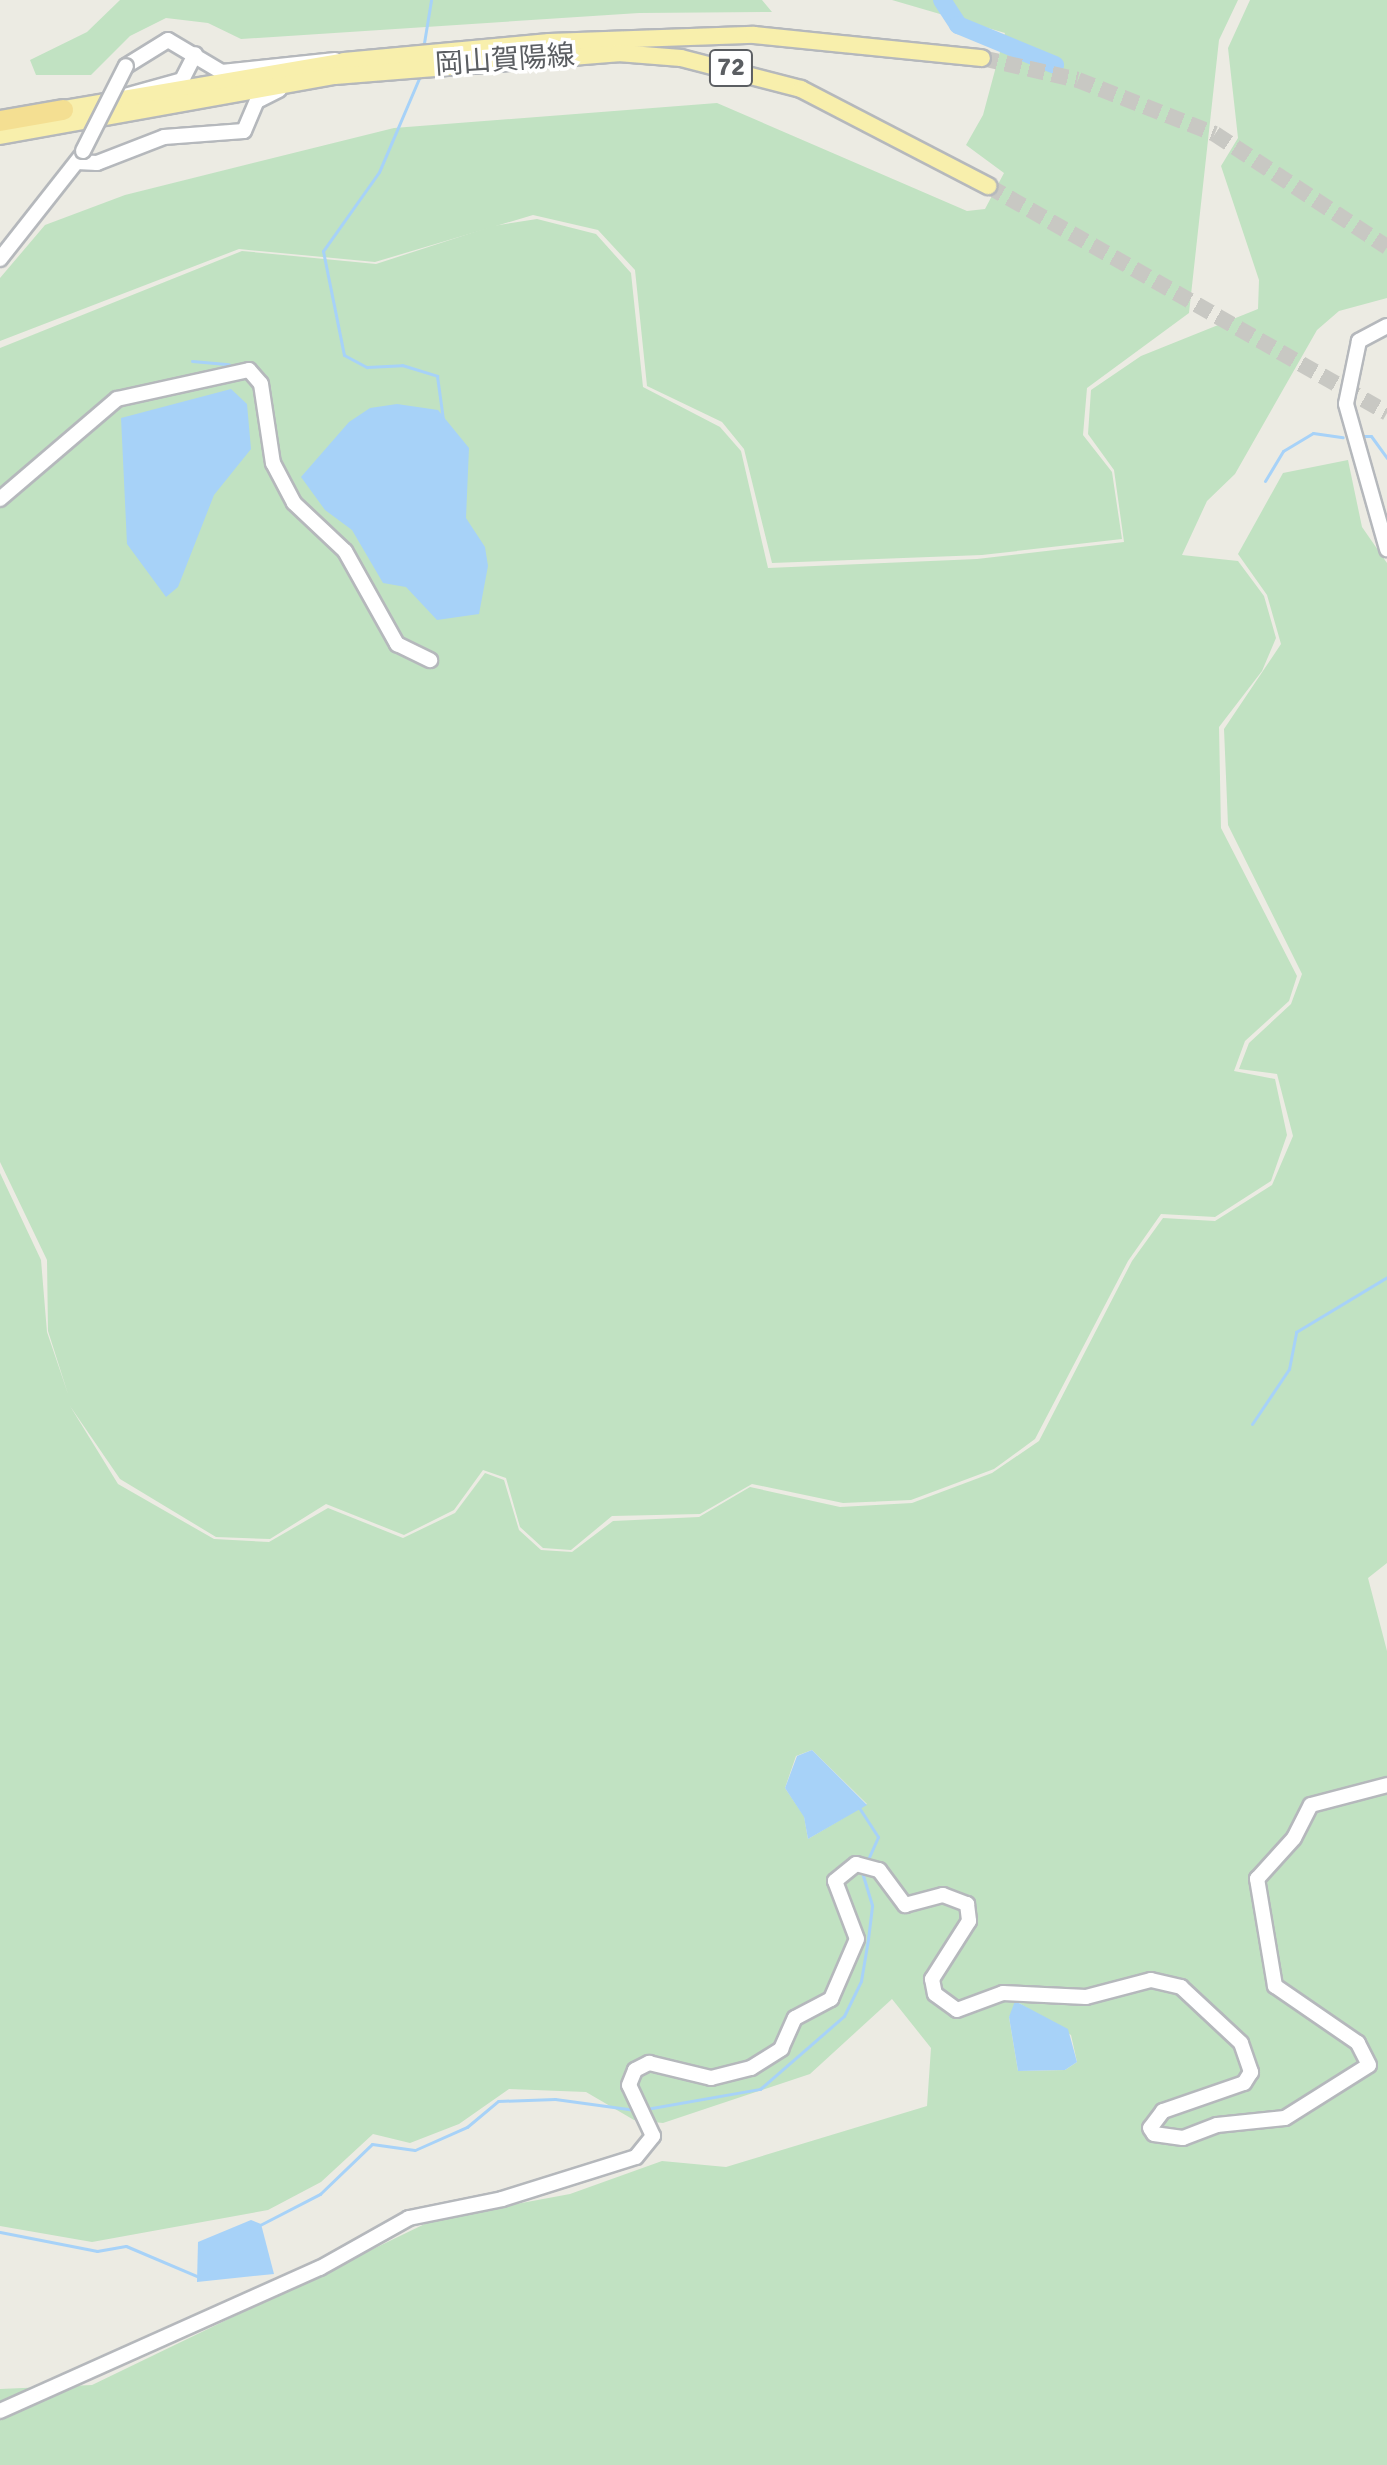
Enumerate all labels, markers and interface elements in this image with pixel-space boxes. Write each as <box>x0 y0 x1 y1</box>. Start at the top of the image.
street label: 岡山賀陽線 <box>434 38 576 82</box>
road number: 72 <box>707 46 755 90</box>

